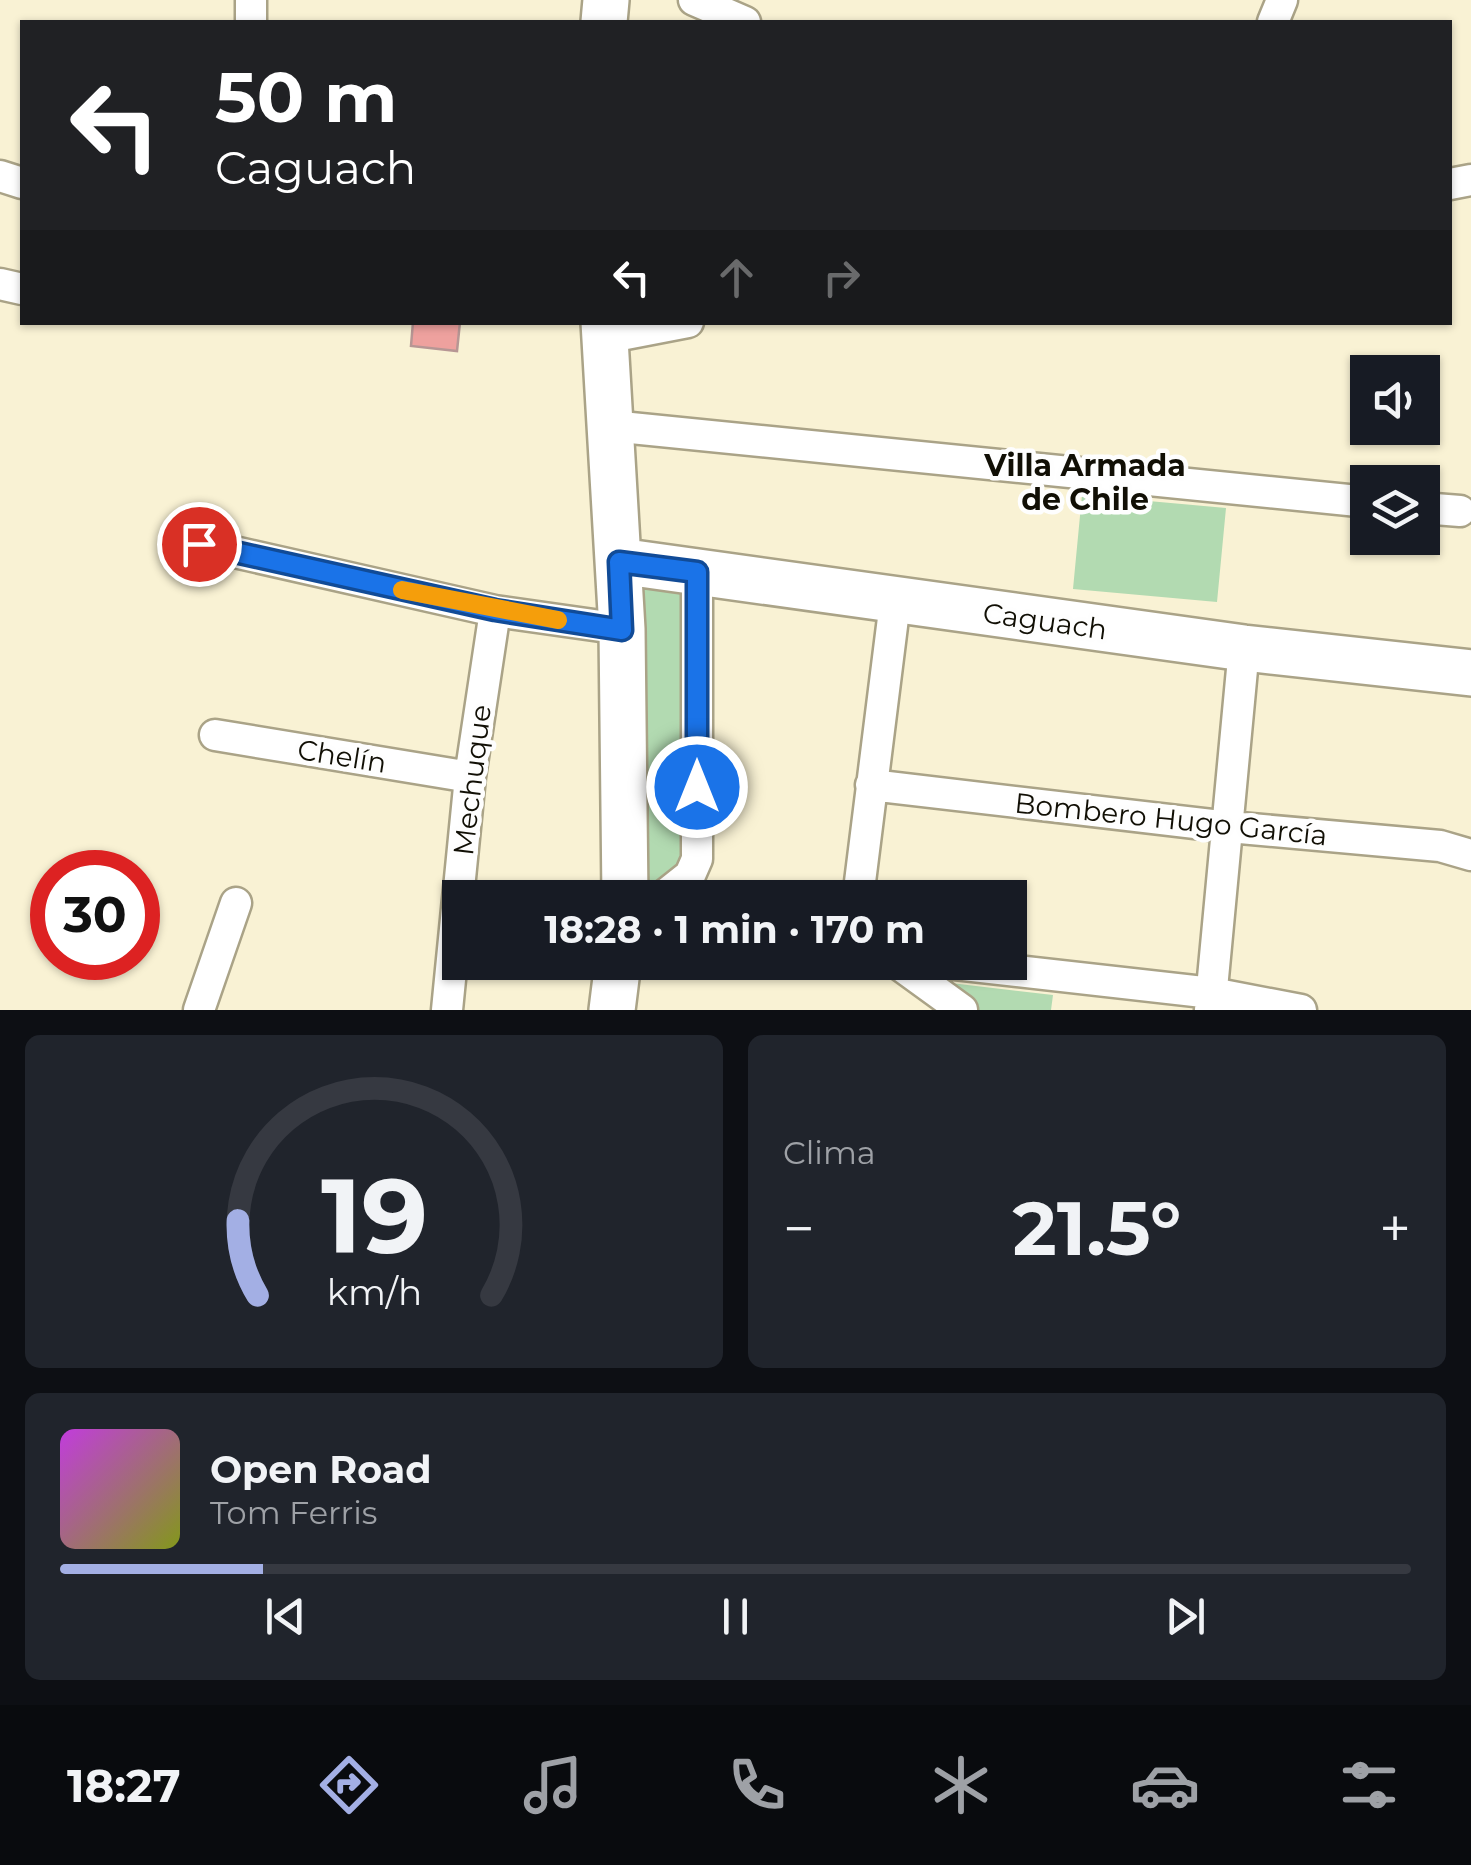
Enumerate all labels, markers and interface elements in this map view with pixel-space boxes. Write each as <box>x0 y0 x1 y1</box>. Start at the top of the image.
text: 50 m <box>215 54 397 140</box>
icon: left <box>50 60 180 190</box>
text: Caguach <box>215 140 416 195</box>
icon: left <box>604 250 659 305</box>
icon: ahead <box>709 250 764 305</box>
icon: right <box>814 250 869 305</box>
map controls <box>1350 355 1440 555</box>
button: sound <box>1350 355 1440 445</box>
district label: Villa Armada de Chile <box>983 447 1186 518</box>
button: layers <box>1350 465 1440 555</box>
pin <box>157 502 242 587</box>
icon: arrive <box>172 517 227 572</box>
street label: Caguach <box>981 595 1109 647</box>
street label: Mechuque <box>446 703 498 857</box>
street label: Chelín <box>295 732 389 780</box>
position arrow <box>645 735 749 839</box>
street label: Bombero Hugo García <box>1013 786 1329 852</box>
speed limit sign: 30 <box>30 850 160 980</box>
text: 18:28 · 1 min · 170 m <box>544 906 925 953</box>
text: Clima <box>783 1133 876 1172</box>
text: 19 <box>320 1152 428 1279</box>
text: 21.5° <box>1013 1182 1181 1274</box>
text: − <box>783 1195 815 1262</box>
text: + <box>1379 1195 1411 1262</box>
text: km/h <box>326 1270 422 1314</box>
text: Open Road <box>210 1446 432 1493</box>
text: Tom Ferris <box>210 1493 377 1532</box>
icon: previous <box>258 1589 313 1644</box>
icon: pause <box>708 1589 763 1644</box>
icon: next <box>1158 1589 1213 1644</box>
icon: directions <box>314 1750 384 1820</box>
icon: music <box>518 1750 588 1820</box>
icon: phone <box>722 1750 792 1820</box>
icon: climate <box>926 1750 996 1820</box>
icon: car <box>1130 1750 1200 1820</box>
icon: filters <box>1334 1750 1404 1820</box>
text: 18:27 <box>67 1758 181 1813</box>

